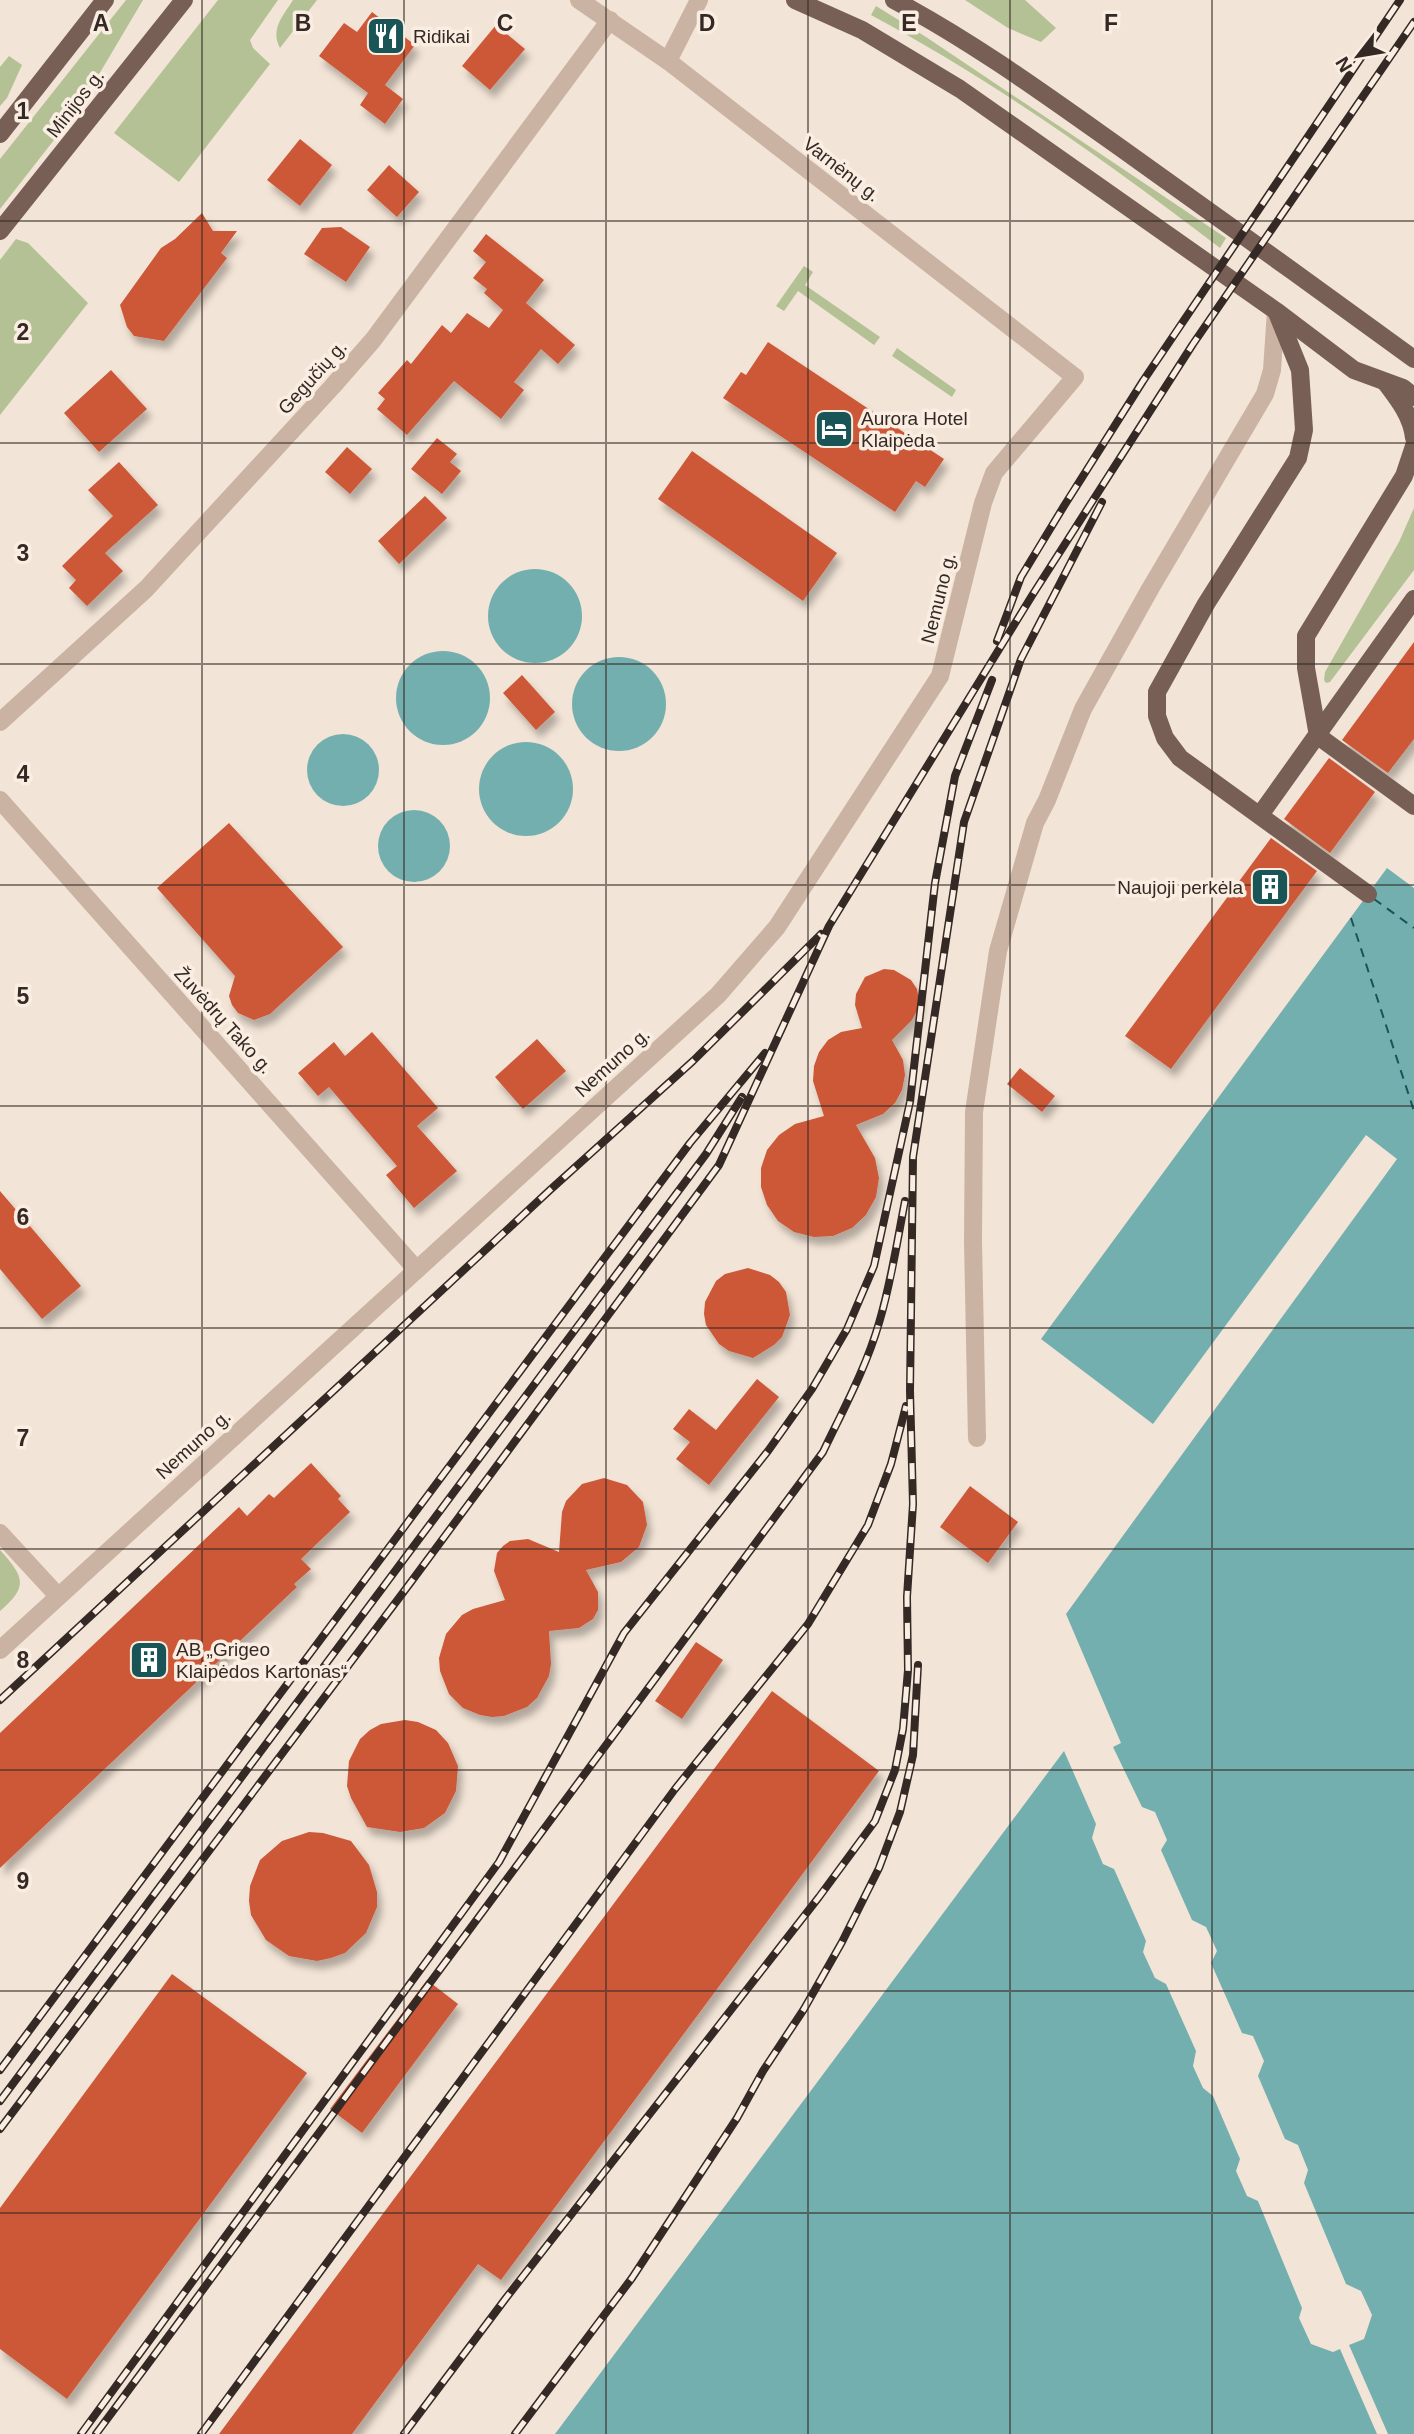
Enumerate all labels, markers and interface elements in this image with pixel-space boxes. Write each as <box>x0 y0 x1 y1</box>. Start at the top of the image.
text: A <box>93 10 109 36</box>
text: B <box>295 10 311 36</box>
text: C <box>497 10 513 36</box>
text: D <box>699 10 715 36</box>
text: E <box>901 10 917 36</box>
text: F <box>1104 10 1118 36</box>
restaurant icon: Ridikai <box>365 15 407 57</box>
north arrow <box>1323 21 1393 91</box>
place label: Ridikai <box>413 26 470 47</box>
text: N <box>1331 53 1356 76</box>
street label: Minijos g. <box>42 65 108 141</box>
text: 1 <box>17 98 30 124</box>
street label: Varnėnų g. <box>799 133 884 206</box>
text: 2 <box>17 319 29 345</box>
street label: Gegučių g. <box>274 336 351 419</box>
hotel icon: Aurora Hotel Klaipėda <box>813 408 855 450</box>
place label: Aurora Hotel Klaipėda <box>861 408 968 451</box>
text: 3 <box>17 540 29 566</box>
street label: Nemuno g. <box>917 550 960 646</box>
text: 4 <box>17 761 30 787</box>
building icon: Naujoji perkėla <box>1249 866 1291 908</box>
place label: Naujoji perkėla <box>1117 877 1243 898</box>
street label: Žuvėdrų Tako g. <box>170 963 277 1078</box>
text: 5 <box>17 983 30 1009</box>
street label: Nemuno g. <box>571 1023 654 1101</box>
text: 6 <box>17 1204 29 1230</box>
street label: Nemuno g. <box>152 1405 235 1483</box>
text: 7 <box>17 1425 29 1451</box>
building icon: AB „Grigeo Klaipėdos Kartonas“ <box>128 1639 170 1681</box>
place label: AB „Grigeo Klaipėdos Kartonas“ <box>176 1639 347 1682</box>
text: 8 <box>17 1647 30 1673</box>
text: 9 <box>17 1868 29 1894</box>

